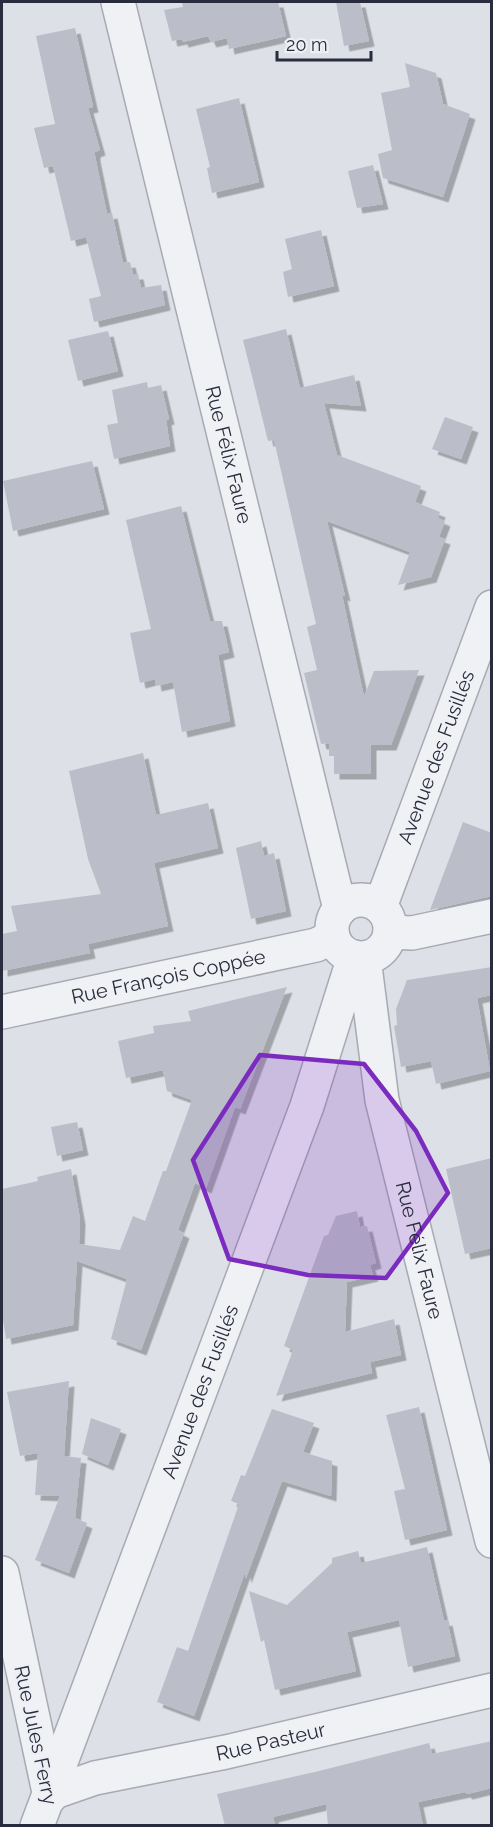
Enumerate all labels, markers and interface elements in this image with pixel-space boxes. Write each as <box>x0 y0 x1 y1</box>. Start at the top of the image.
scale bar <box>277 24 372 62</box>
text: 20 m <box>286 34 328 55</box>
street label: Rue Félix Faure <box>200 383 257 526</box>
street label: Avenue des Fusillés <box>393 667 479 847</box>
street label: Rue François Coppée <box>69 944 268 1009</box>
street label: Rue Félix Faure <box>391 1179 448 1322</box>
street label: Avenue des Fusillés <box>156 1301 243 1482</box>
street label: Rue Jules Ferry <box>9 1663 63 1807</box>
street label: Rue Pasteur <box>214 1717 328 1766</box>

